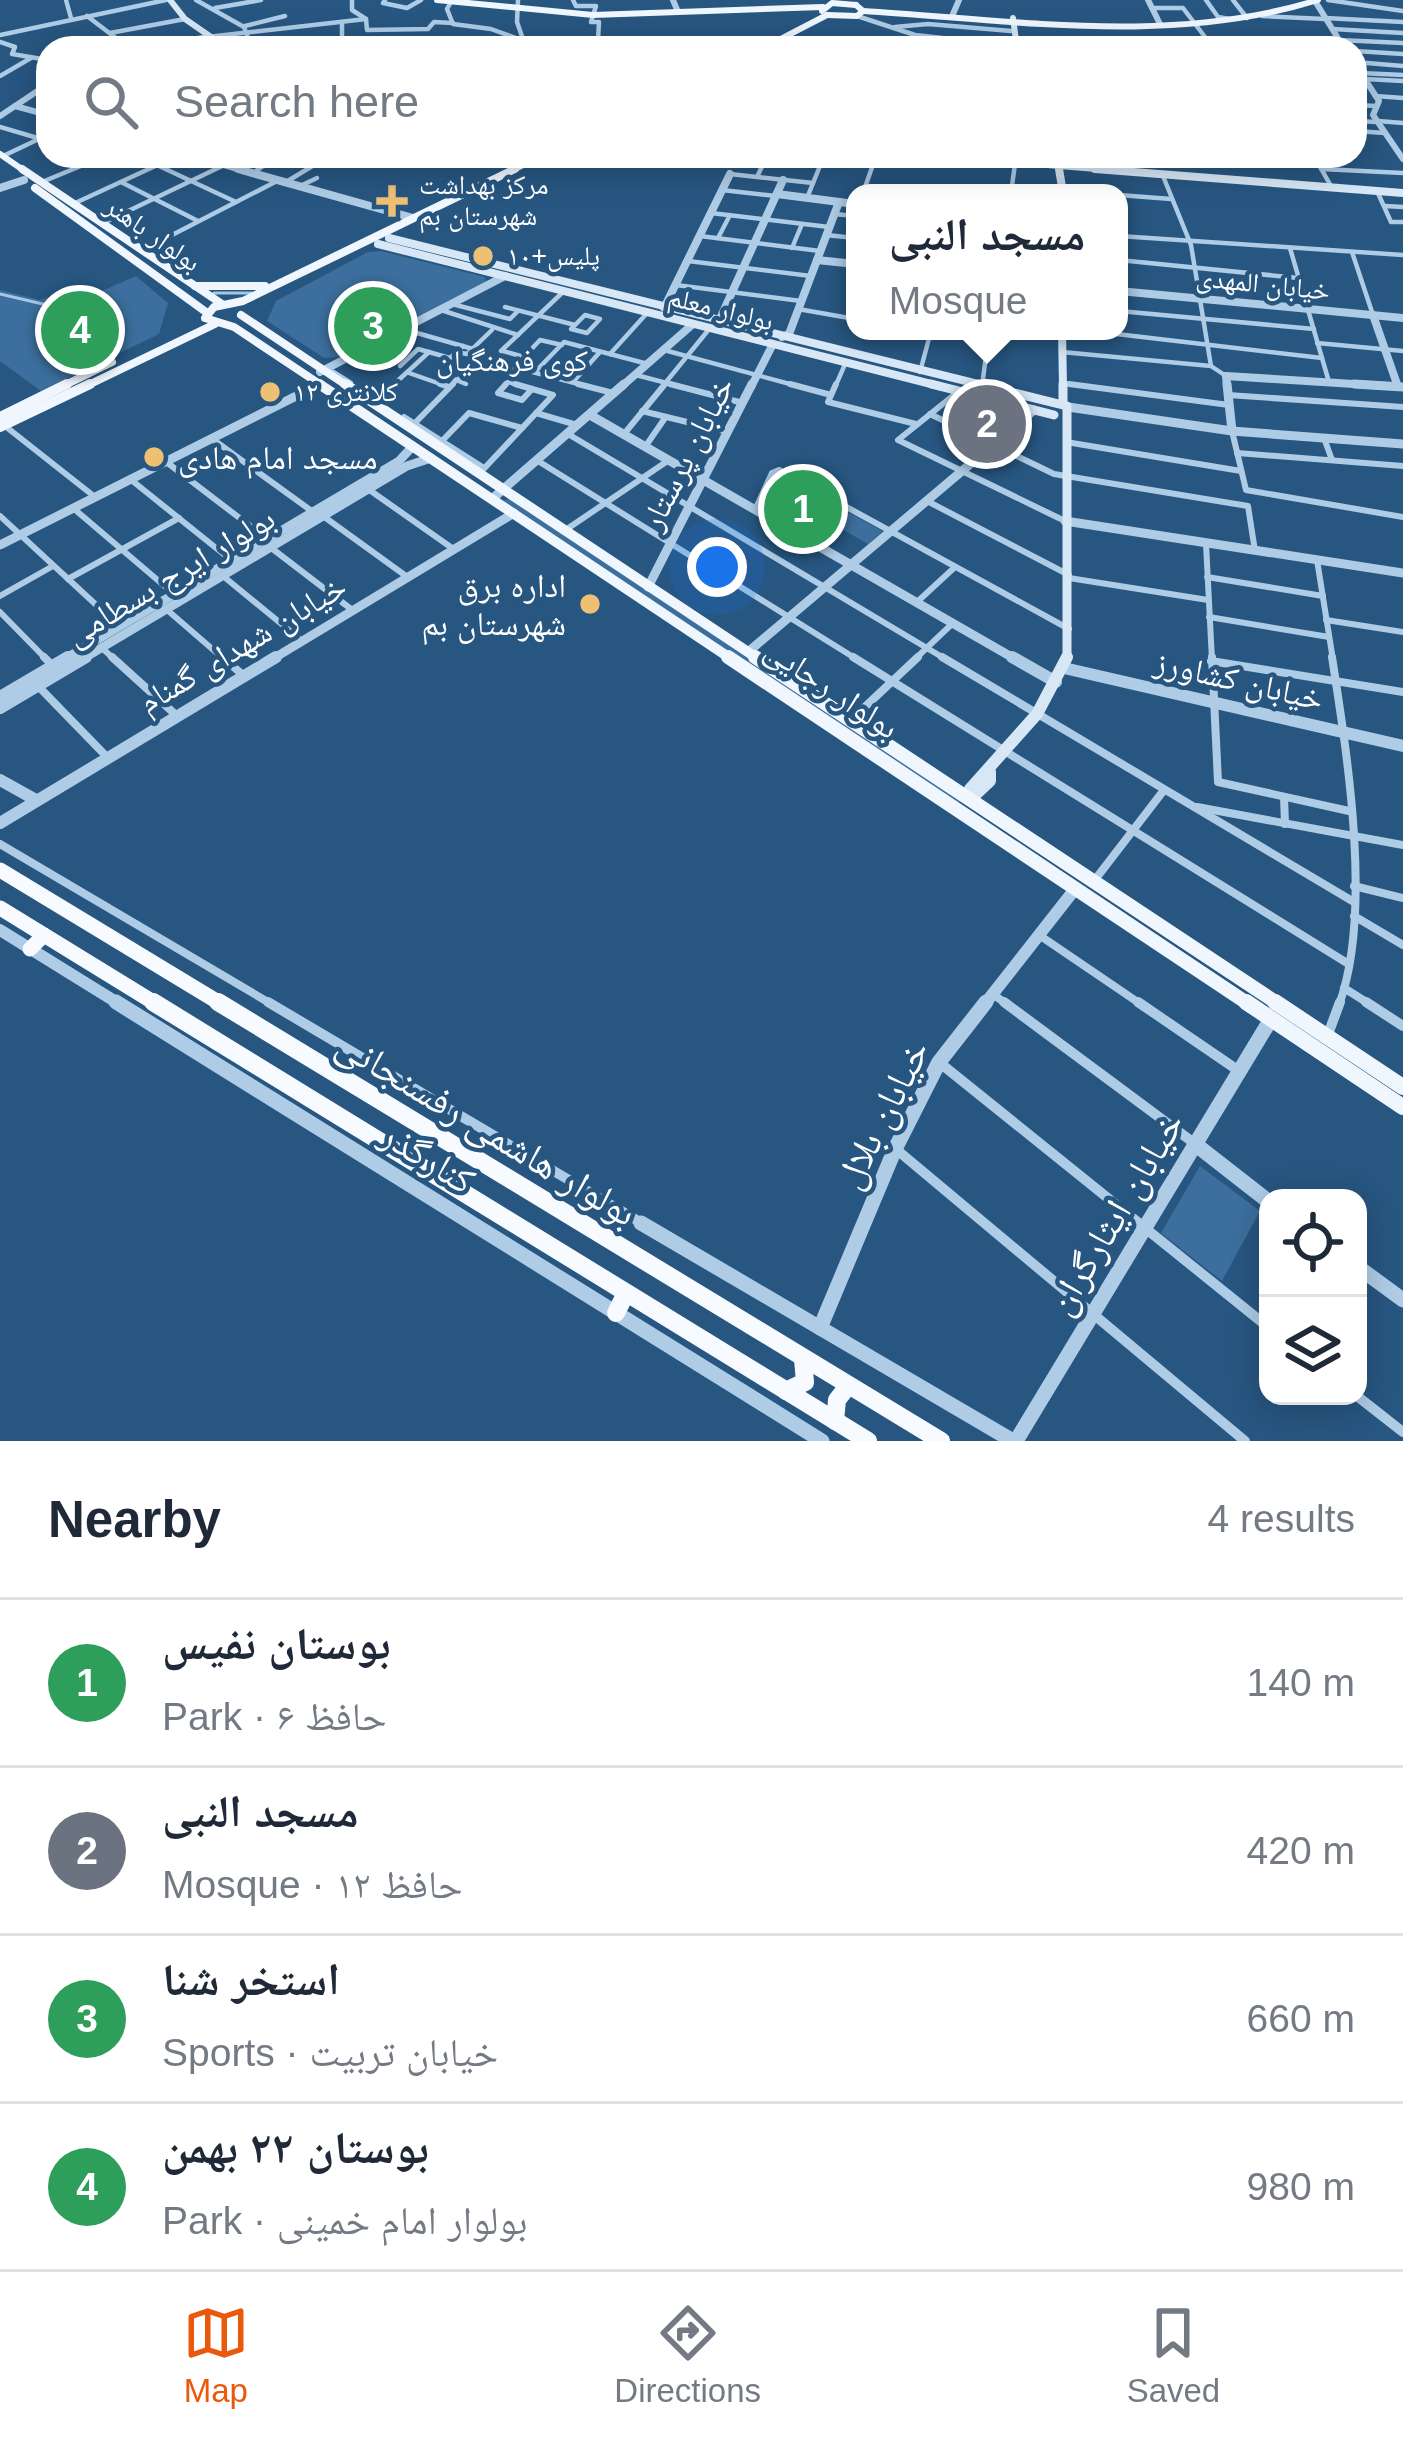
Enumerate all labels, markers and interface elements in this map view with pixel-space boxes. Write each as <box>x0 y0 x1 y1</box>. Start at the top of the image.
search box <box>36 36 1367 168</box>
icon: search <box>78 69 144 135</box>
text: Search here <box>174 76 419 127</box>
place label: مرکز بهداشت شهرستان بم <box>419 170 549 234</box>
popup <box>846 184 1128 340</box>
marker: مرکز بهداشت شهرستان بم <box>376 185 408 217</box>
street label: بولوار باهنر <box>99 190 206 278</box>
text: مسجد النبی <box>889 209 1085 260</box>
place label: پلیس+۱۰ <box>507 241 600 272</box>
marker: پلیس+۱۰ <box>470 243 496 269</box>
street label: خیابان المهدی <box>1195 262 1331 307</box>
text: Mosque <box>889 279 1028 322</box>
pin: 3 <box>334 281 412 371</box>
street label: بولوار معلم <box>665 281 777 339</box>
pin: 4 <box>41 285 119 375</box>
district label: کوی فرهنگیان <box>436 344 588 379</box>
street label: خیابان پرستار <box>632 370 743 537</box>
place label: کلانتری ۱۲ <box>294 377 398 408</box>
marker: کلانتری ۱۲ <box>257 379 283 405</box>
pin: 2 <box>948 379 1026 469</box>
place label: مسجد امام هادی <box>178 439 377 479</box>
marker: مسجد امام هادی <box>141 444 167 470</box>
pin: 1 <box>764 464 842 554</box>
street label: بولوار ایرج بسطامی <box>59 499 282 655</box>
your location <box>687 537 747 597</box>
street label: خیابان شهدای گمنام <box>131 567 354 723</box>
place label: اداره برق شهرستان بم <box>421 567 566 646</box>
marker: اداره برق شهرستان بم <box>577 591 603 617</box>
street label: بولوار رجایی <box>757 630 906 748</box>
street label: خیابان کشاورز <box>1150 642 1327 719</box>
street label: بولوار هاشمی رفسنجانی <box>328 1022 645 1237</box>
street label: خیابان بلال <box>826 1033 939 1196</box>
street label: خیابان ایثارگران <box>1038 1104 1194 1323</box>
street label: کنارگذر <box>372 1111 483 1202</box>
map controls <box>1259 1189 1367 1405</box>
button: locate <box>1259 1189 1367 1297</box>
button: layers <box>1259 1297 1367 1405</box>
text: Nearby <box>48 1491 221 1548</box>
text: 4 results <box>1208 1497 1355 1540</box>
text: بوستان نفیس <box>162 1618 391 1669</box>
text: 1 <box>76 1661 98 1704</box>
text: 140 m <box>1247 1661 1355 1704</box>
text: Park · حافظ ۶ <box>162 1695 387 1738</box>
text: مسجد النبی <box>162 1786 358 1837</box>
text: 2 <box>76 1829 98 1872</box>
text: 420 m <box>1247 1829 1355 1872</box>
text: Mosque · حافظ ۱۲ <box>162 1863 463 1906</box>
text: استخر شنا <box>162 1954 340 2005</box>
text: 3 <box>76 1997 98 2040</box>
text: 660 m <box>1247 1997 1355 2040</box>
text: Sports · خیابان تربیت <box>162 2031 498 2074</box>
text: بوستان ۲۲ بهمن <box>162 2122 429 2173</box>
text: 4 <box>76 2165 98 2208</box>
text: 980 m <box>1247 2165 1355 2208</box>
text: Park · بولوار امام خمینی <box>162 2199 528 2242</box>
tab: Map <box>183 2300 249 2410</box>
tab: Directions <box>614 2300 761 2410</box>
tab: Saved <box>1127 2300 1220 2410</box>

